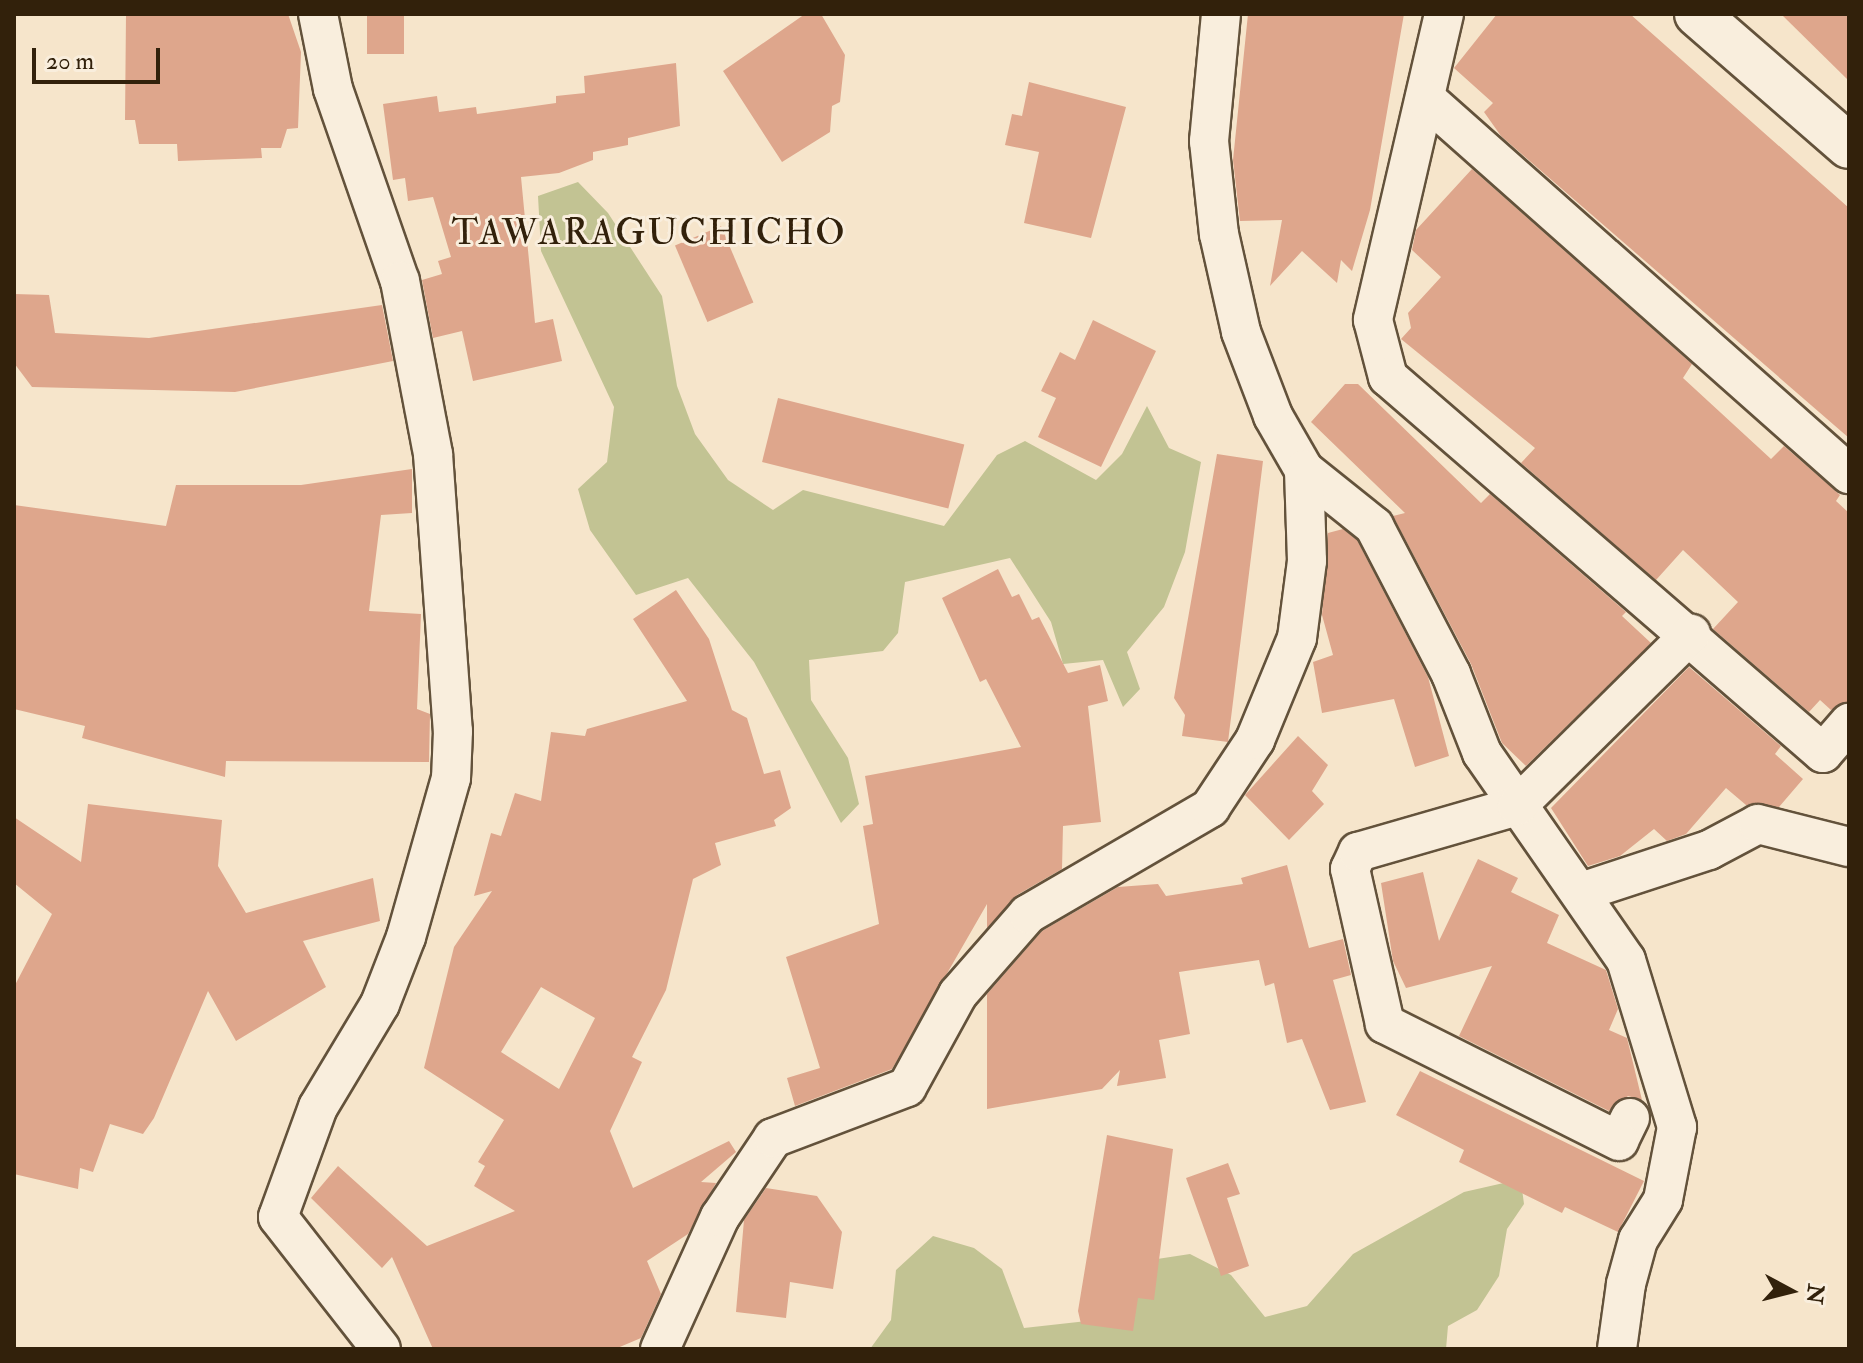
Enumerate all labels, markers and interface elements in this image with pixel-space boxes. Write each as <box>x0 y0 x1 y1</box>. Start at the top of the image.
scale bar <box>36 32 164 82</box>
text: 20 m <box>46 46 94 77</box>
district label: TAWARAGUCHICHO <box>451 211 847 255</box>
north arrow <box>1751 1251 1831 1331</box>
text: N <box>1800 1282 1830 1305</box>

